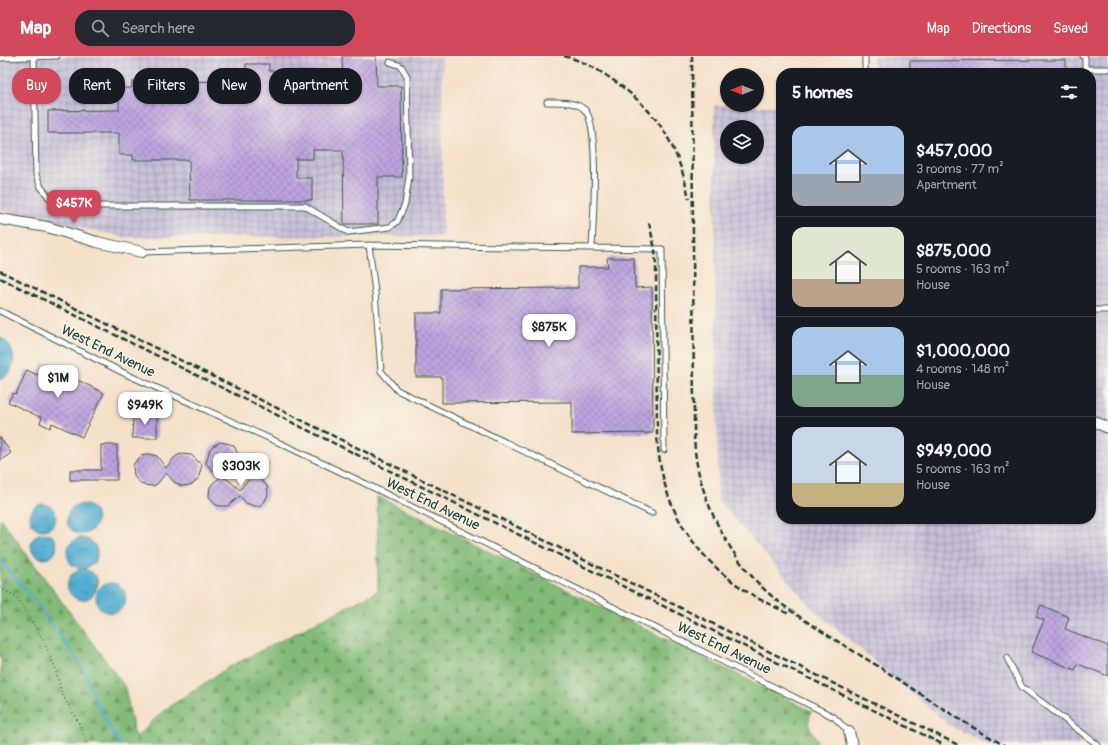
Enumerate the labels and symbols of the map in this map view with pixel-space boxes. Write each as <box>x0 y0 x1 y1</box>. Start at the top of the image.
north arrow <box>720 68 764 112</box>
pin: $457K <box>46 190 102 224</box>
pin: $875K <box>521 314 577 348</box>
street label: West End Avenue <box>58 321 158 381</box>
pin: $1M <box>39 365 77 399</box>
pin: $949K <box>117 392 173 426</box>
pin: $303K <box>213 453 269 487</box>
street label: West End Avenue <box>383 474 483 534</box>
street label: West End Avenue <box>674 618 774 678</box>

